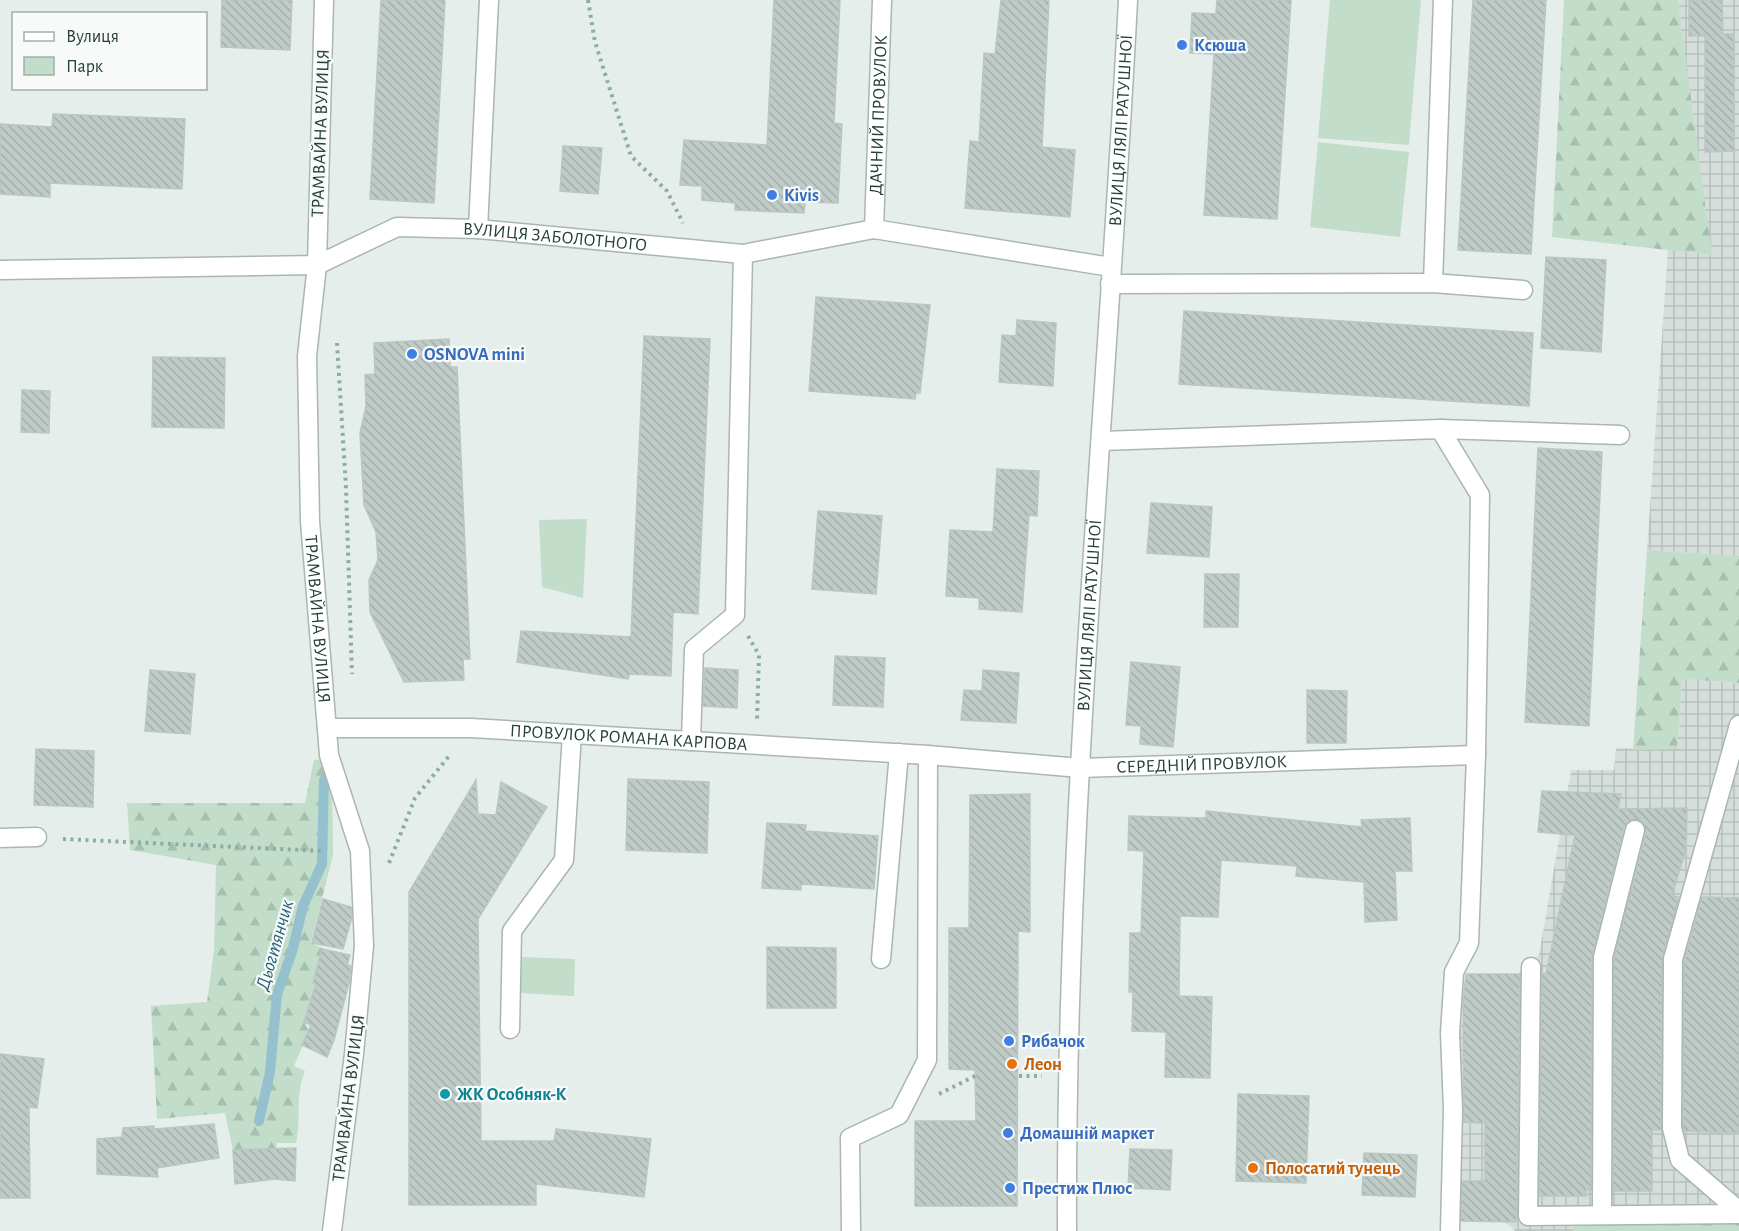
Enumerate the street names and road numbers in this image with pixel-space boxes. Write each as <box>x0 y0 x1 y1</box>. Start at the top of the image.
street label: ДАЧНИЙ ПРОВУЛОК <box>867 34 891 195</box>
street label: ВУЛИЦЯ ЛЯЛІ РАТУШНОЇ <box>1107 34 1136 227</box>
street label: ТРАМВАЙНА ВУЛИЦЯ <box>307 49 333 217</box>
street label: ВУЛИЦЯ ЗАБОЛОТНОГО <box>463 221 648 255</box>
street label: ВУЛИЦЯ ЛЯЛІ РАТУШНОЇ <box>1075 519 1105 712</box>
street label: ТРАМВАЙНА ВУЛИЦЯ <box>301 534 333 704</box>
street label: ПРОВУЛОК РОМАНА КАРПОВА <box>509 722 748 754</box>
street label: СЕРЕДНІЙ ПРОВУЛОК <box>1116 753 1288 777</box>
street label: ТРАМВАЙНА ВУЛИЦЯ <box>328 1013 368 1183</box>

